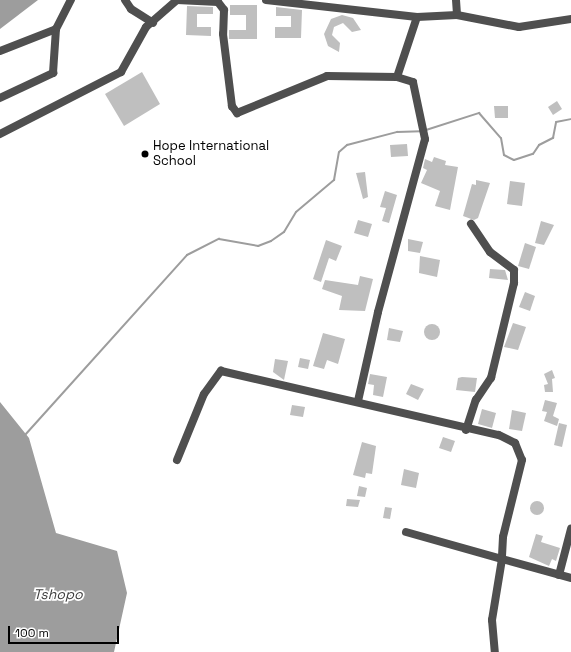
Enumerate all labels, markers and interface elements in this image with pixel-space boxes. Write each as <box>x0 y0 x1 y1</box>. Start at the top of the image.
place label: Hope International School <box>153 139 269 170</box>
marker: Hope International School <box>140 149 150 159</box>
water label: Tshopo <box>33 586 83 602</box>
scale bar <box>10 618 121 644</box>
text: 100 m <box>15 625 49 641</box>

